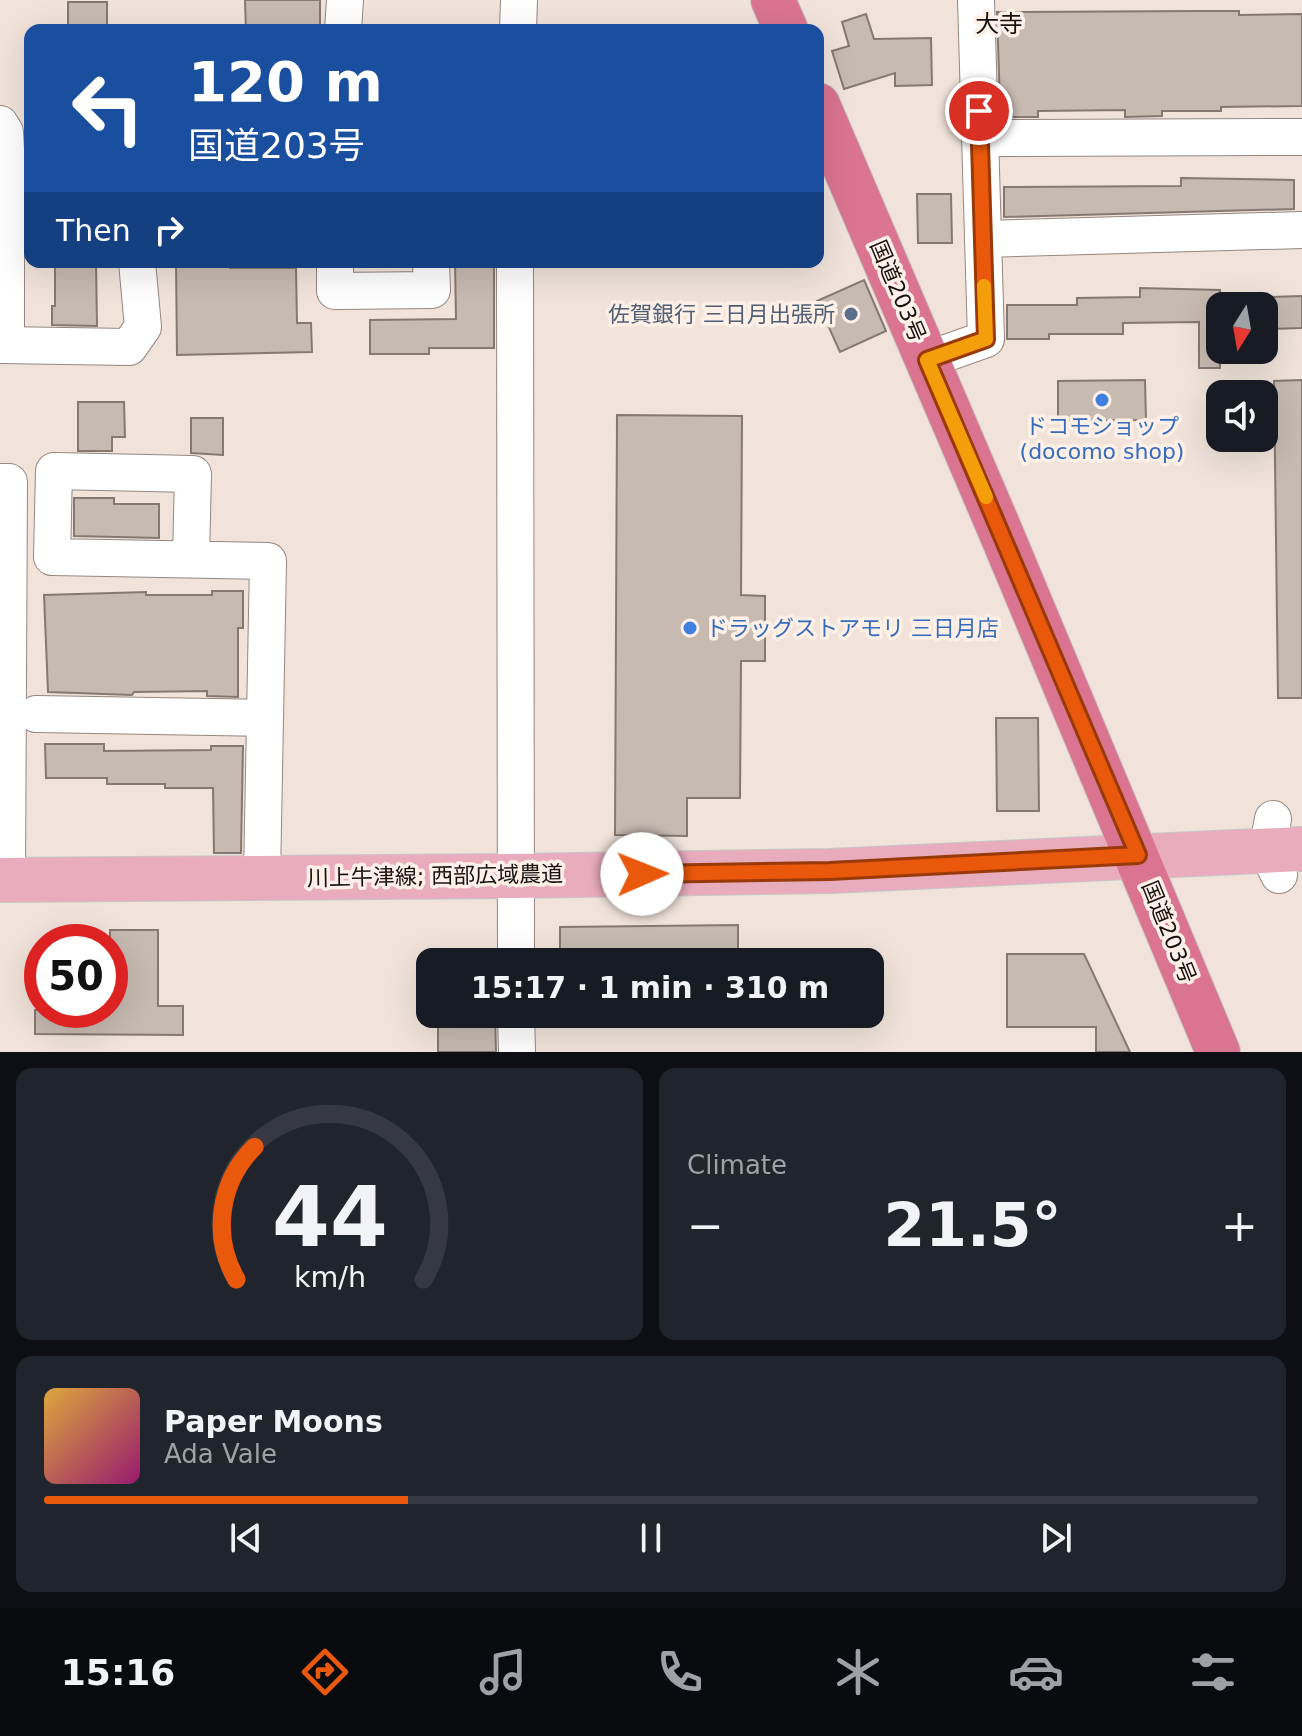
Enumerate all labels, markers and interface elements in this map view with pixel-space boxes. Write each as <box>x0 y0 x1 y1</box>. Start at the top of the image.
district label: 大寺 <box>975 10 1023 38</box>
text: 120 m <box>188 49 383 114</box>
icon: left <box>56 56 160 160</box>
pin <box>945 77 1013 145</box>
icon: arrive <box>957 89 1001 133</box>
text: 国道203号 <box>188 125 365 166</box>
icon: right <box>147 208 191 252</box>
text: Then <box>56 213 131 248</box>
street label: 国道203号 <box>865 236 931 346</box>
north arrow <box>1206 292 1278 364</box>
map controls <box>1206 292 1278 452</box>
place label: 佐賀銀行 三日月出張所 <box>608 302 835 327</box>
marker: 佐賀銀行 三日月出張所 <box>842 305 860 323</box>
button: sound <box>1206 380 1278 452</box>
marker: ドコモショップ (docomo shop) <box>1093 391 1111 409</box>
place label: ドコモショップ (docomo shop) <box>1020 414 1184 464</box>
place label: ドラッグストアモリ 三日月店 <box>706 616 999 641</box>
marker: ドラッグストアモリ 三日月店 <box>681 619 699 637</box>
position arrow <box>600 832 684 916</box>
street label: 川上牛津線; 西部広域農道 <box>307 861 563 891</box>
street label: 国道203号 <box>1137 877 1201 987</box>
speed limit sign: 50 <box>24 924 128 1028</box>
text: 15:17 · 1 min · 310 m <box>471 970 829 1005</box>
text: Climate <box>687 1150 787 1180</box>
text: 44 <box>272 1169 387 1266</box>
text: 21.5° <box>883 1190 1062 1260</box>
text: − <box>687 1200 724 1251</box>
text: + <box>1221 1200 1258 1251</box>
text: km/h <box>293 1260 366 1294</box>
text: Paper Moons <box>164 1404 383 1439</box>
text: Ada Vale <box>164 1439 277 1469</box>
icon: previous <box>224 1516 268 1560</box>
icon: pause <box>629 1516 673 1560</box>
icon: next <box>1034 1516 1078 1560</box>
icon: directions <box>297 1644 353 1700</box>
icon: music <box>475 1644 531 1700</box>
icon: phone <box>652 1644 708 1700</box>
icon: climate <box>830 1644 886 1700</box>
icon: car <box>1008 1644 1064 1700</box>
icon: filters <box>1185 1644 1241 1700</box>
text: 15:16 <box>61 1652 175 1693</box>

